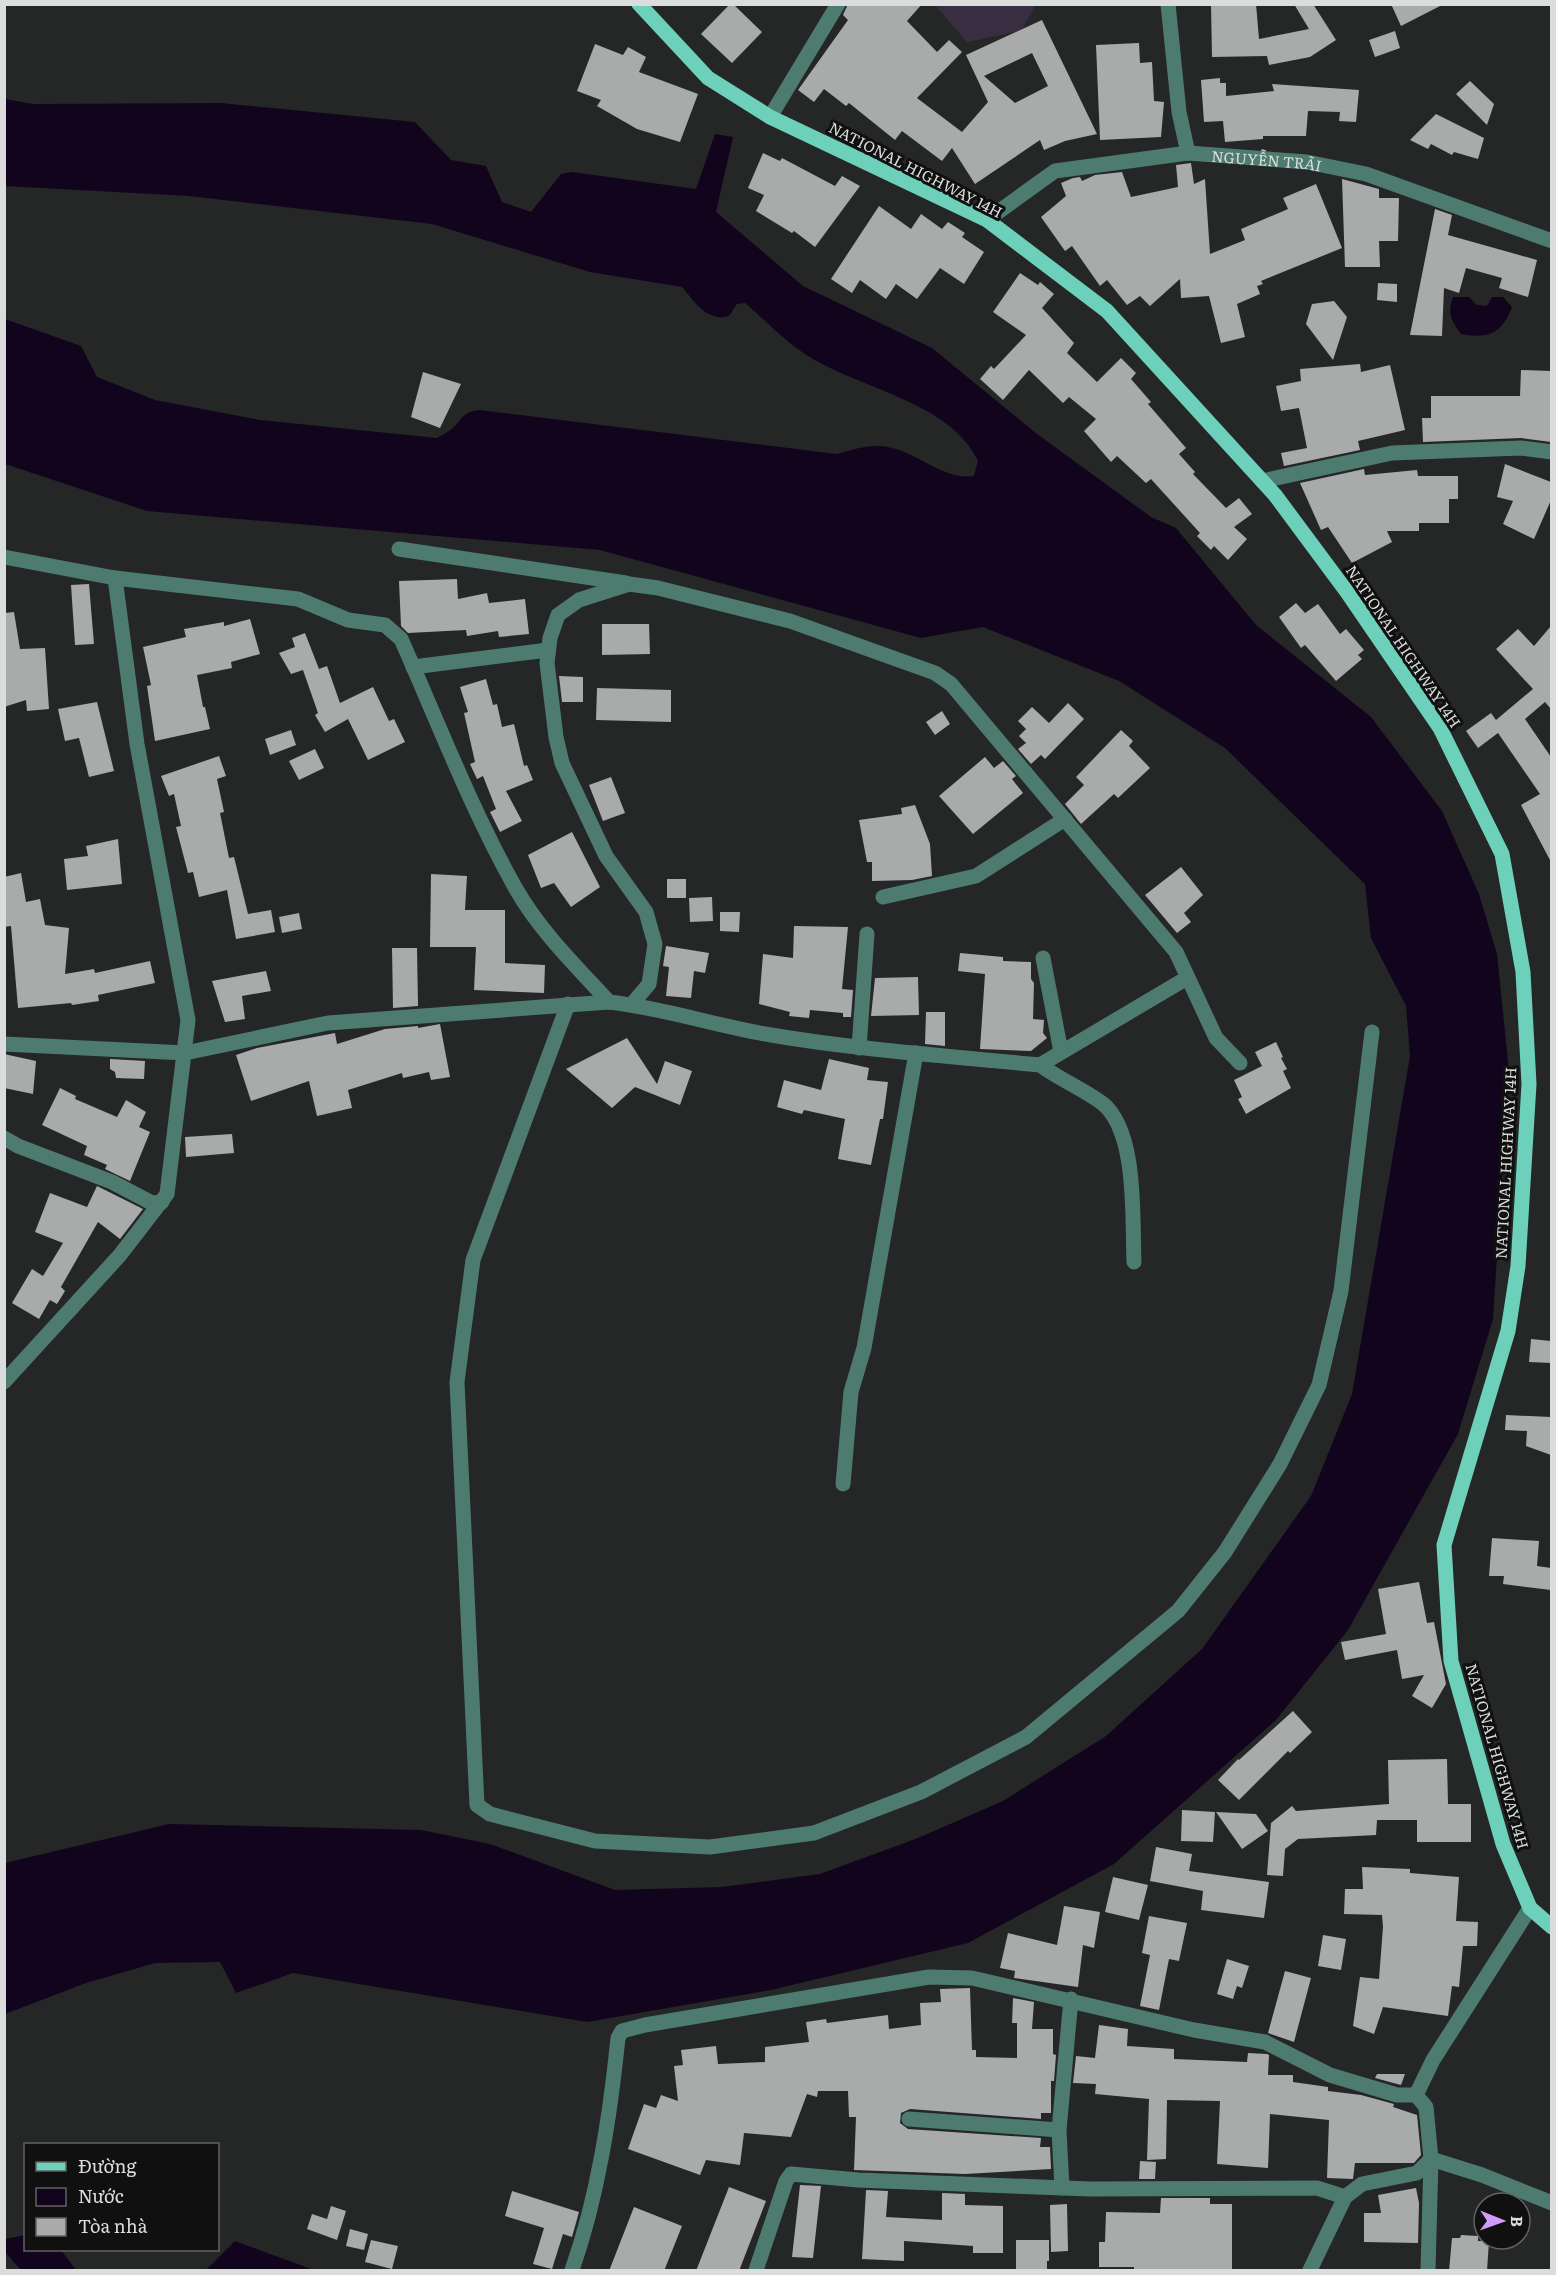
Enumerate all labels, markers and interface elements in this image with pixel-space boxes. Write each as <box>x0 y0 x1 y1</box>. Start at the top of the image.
street label: NATIONAL HIGHWAY 14H <box>825 115 1007 223</box>
street label: NGUYỄN TRÃI <box>1211 143 1324 176</box>
street label: NATIONAL HIGHWAY 14H <box>1341 560 1467 732</box>
street label: NATIONAL HIGHWAY 14H <box>1488 1067 1522 1259</box>
street label: NATIONAL HIGHWAY 14H <box>1460 1661 1536 1851</box>
legend <box>24 2143 219 2251</box>
text: Đường <box>78 2152 137 2179</box>
text: Nước <box>78 2182 124 2209</box>
north arrow <box>1472 2191 1532 2251</box>
text: Tòa nhà <box>78 2212 148 2239</box>
text: B <box>1506 2216 1530 2227</box>

